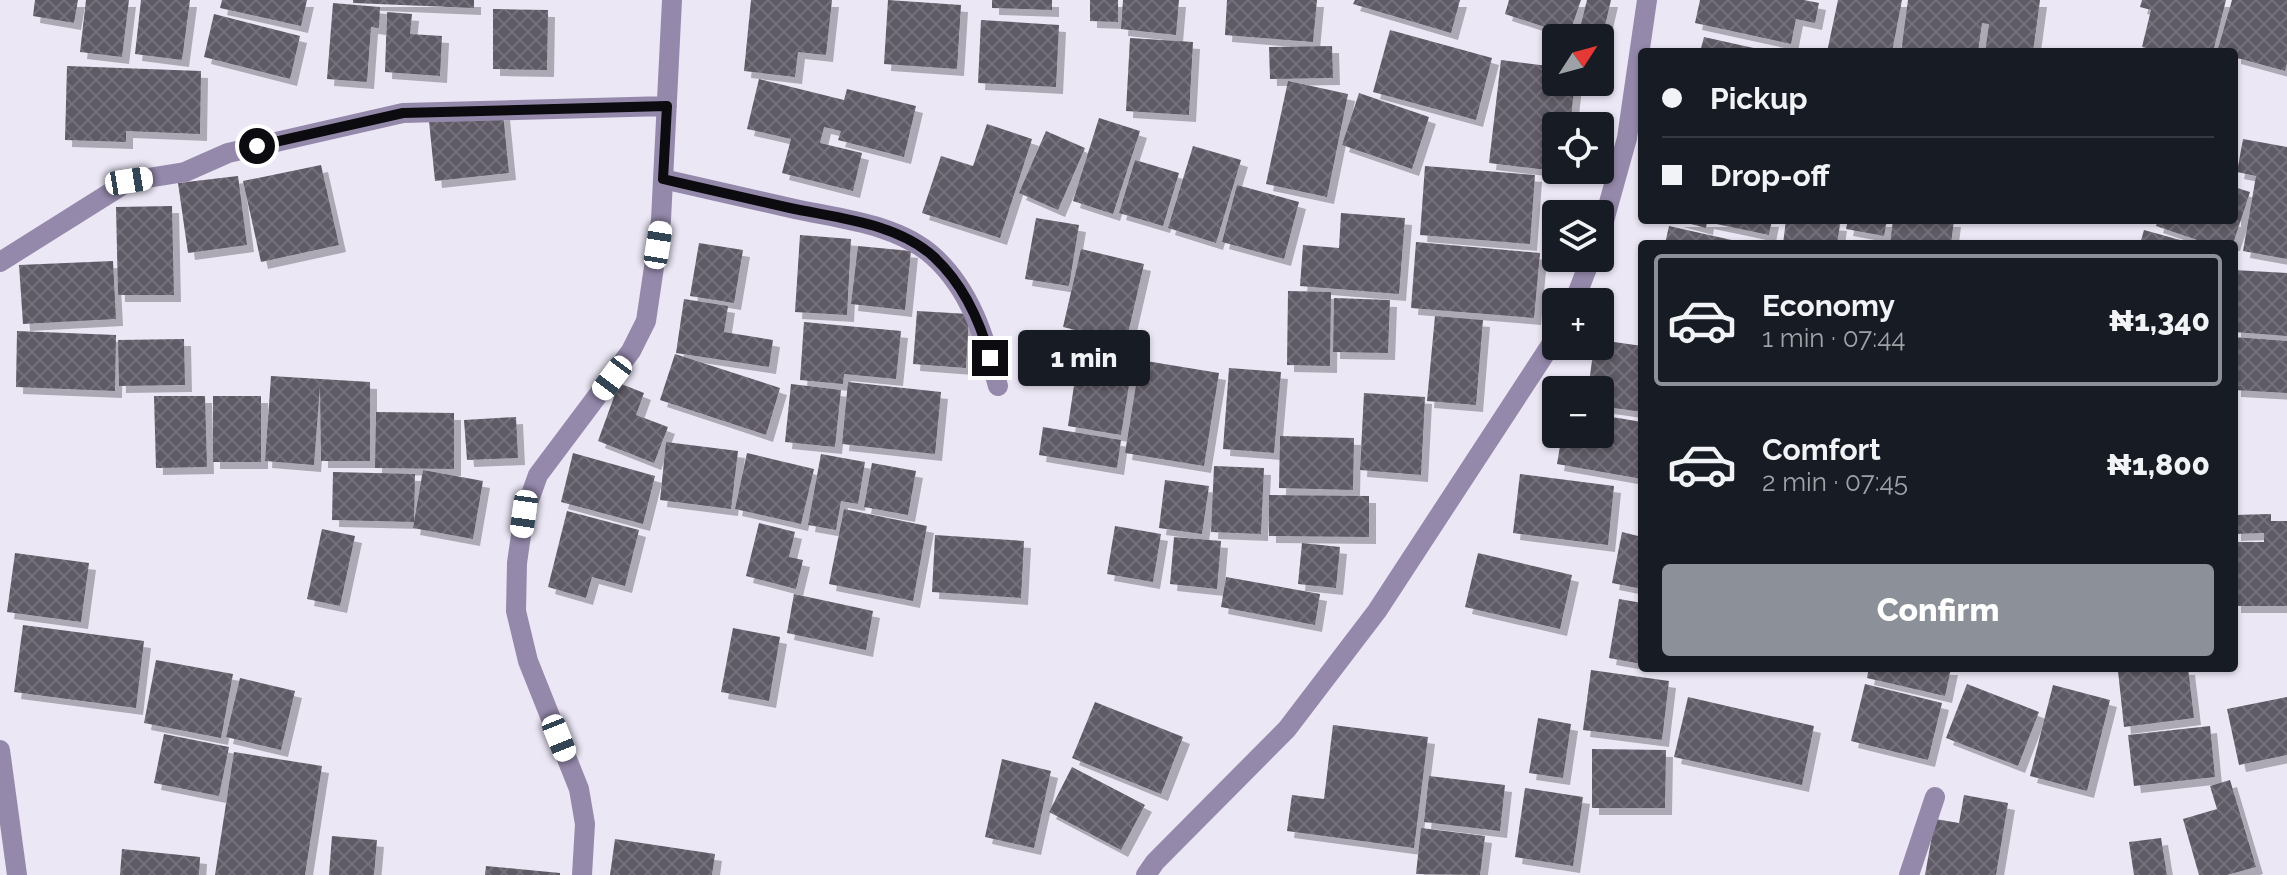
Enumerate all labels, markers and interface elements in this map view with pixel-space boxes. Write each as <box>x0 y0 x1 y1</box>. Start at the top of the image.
north arrow <box>1542 24 1614 96</box>
map controls <box>1542 24 1614 448</box>
text: Pickup <box>1710 81 1808 116</box>
button: locate <box>1542 112 1614 184</box>
route start <box>239 128 275 164</box>
text: Drop-off <box>1710 158 1830 193</box>
car <box>103 165 155 197</box>
button: layers <box>1542 200 1614 272</box>
car <box>642 219 674 271</box>
icon: car <box>1666 284 1738 356</box>
button: + <box>1542 288 1614 360</box>
text: Economy <box>1762 288 1895 323</box>
text: ₦1,340 <box>2108 303 2210 338</box>
text: 1 min · 07:44 <box>1762 323 1906 353</box>
callout: 1 min <box>1018 330 1150 386</box>
route end <box>972 340 1008 376</box>
text: 1 min <box>1051 343 1117 373</box>
car <box>588 352 636 404</box>
button: − <box>1542 376 1614 448</box>
icon: car <box>1666 428 1738 500</box>
text: Comfort <box>1762 432 1881 467</box>
text: ₦1,800 <box>2106 447 2210 482</box>
text: 2 min · 07:45 <box>1762 467 1908 497</box>
car <box>509 489 539 539</box>
button: Confirm <box>1662 564 2214 656</box>
car <box>539 711 579 765</box>

